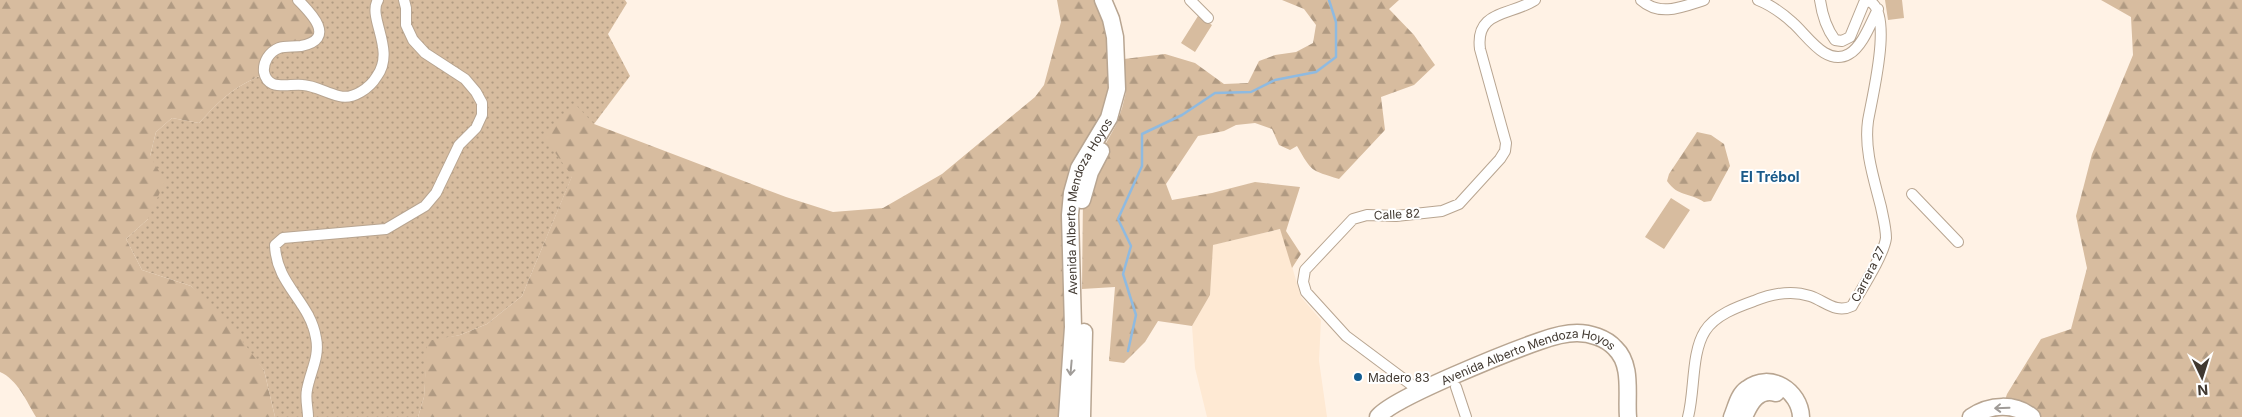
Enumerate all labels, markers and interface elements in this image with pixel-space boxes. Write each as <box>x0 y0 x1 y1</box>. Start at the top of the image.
street label: Avenida Alberto Mendoza Hoyos <box>1062 115 1115 295</box>
district label: El Trébol <box>1740 168 1800 185</box>
street label: Calle 82 <box>1373 205 1421 223</box>
street label: Carrera 27 <box>1848 244 1888 304</box>
street label: Avenida Alberto Mendoza Hoyos <box>1438 325 1619 388</box>
north arrow <box>2177 352 2227 402</box>
one-way arrow <box>1066 360 1075 376</box>
place label: Madero 83 <box>1368 370 1430 385</box>
marker: Madero 83 <box>1352 371 1364 383</box>
text: N <box>2197 382 2209 399</box>
one-way arrow <box>1994 403 2010 412</box>

